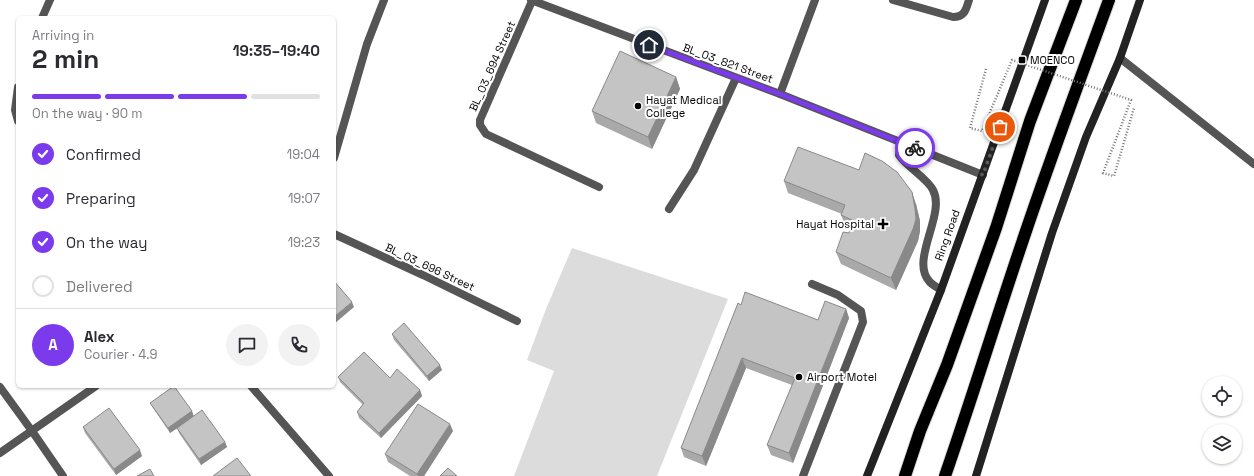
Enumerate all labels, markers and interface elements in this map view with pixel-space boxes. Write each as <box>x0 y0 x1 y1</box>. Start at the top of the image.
street label: BL_03_694 Street <box>466 19 518 113</box>
text: Arriving in <box>32 27 94 44</box>
pin <box>632 28 666 62</box>
icon: home <box>638 34 660 56</box>
street label: BL_03_821 Street <box>681 40 775 86</box>
text: 19:35–19:40 <box>233 41 320 60</box>
text: 2 min <box>32 42 99 76</box>
place label: MOENCO <box>1030 53 1075 67</box>
marker: MOENCO <box>1017 55 1027 65</box>
place label: Hayat Medical College <box>646 93 721 120</box>
marker: Hayat Medical College <box>633 101 643 111</box>
text: On the way · 90 m <box>32 105 143 122</box>
pin <box>983 110 1017 144</box>
icon: bag <box>989 116 1011 138</box>
courier <box>895 128 935 168</box>
icon: bike <box>904 137 926 159</box>
icon: check <box>32 143 54 165</box>
text: Confirmed <box>66 145 141 164</box>
text: 19:04 <box>287 146 320 163</box>
icon: check <box>32 187 54 209</box>
text: Preparing <box>66 189 136 208</box>
text: 19:07 <box>288 190 320 207</box>
street label: Ring Road <box>931 208 963 262</box>
place label: Hayat Hospital <box>796 217 874 231</box>
marker: Hayat Hospital <box>877 218 889 230</box>
icon: check <box>32 231 54 253</box>
text: On the way <box>66 233 147 252</box>
text: 19:23 <box>288 234 320 251</box>
street label: BL_03_696 Street <box>383 240 477 294</box>
text: Delivered <box>66 277 133 296</box>
button: chat <box>226 324 268 366</box>
button: phone <box>278 324 320 366</box>
text: Alex <box>84 327 115 346</box>
text: A <box>48 335 58 354</box>
text: Courier · 4.9 <box>84 346 158 363</box>
place label: Airport Motel <box>807 370 877 384</box>
marker: Airport Motel <box>794 372 804 382</box>
map controls <box>1202 376 1242 464</box>
button: locate <box>1202 376 1242 416</box>
button: layers <box>1202 424 1242 464</box>

